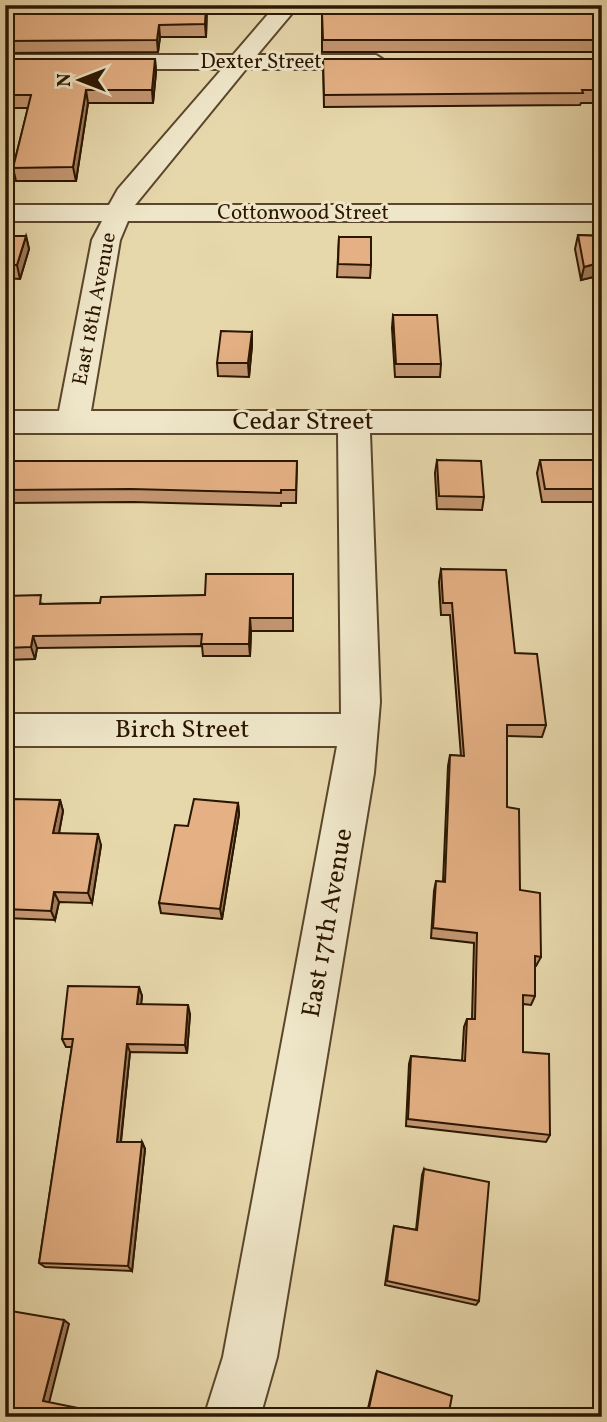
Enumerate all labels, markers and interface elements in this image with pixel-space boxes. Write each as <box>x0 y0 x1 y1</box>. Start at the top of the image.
north arrow <box>46 46 116 116</box>
street label: Dexter Street <box>200 48 322 77</box>
text: N <box>52 73 78 87</box>
street label: Cottonwood Street <box>217 199 389 228</box>
street label: East 18th Avenue <box>66 230 124 388</box>
street label: Cedar Street <box>232 404 374 440</box>
street label: Birch Street <box>115 712 249 748</box>
street label: East 17th Avenue <box>294 826 362 1020</box>

